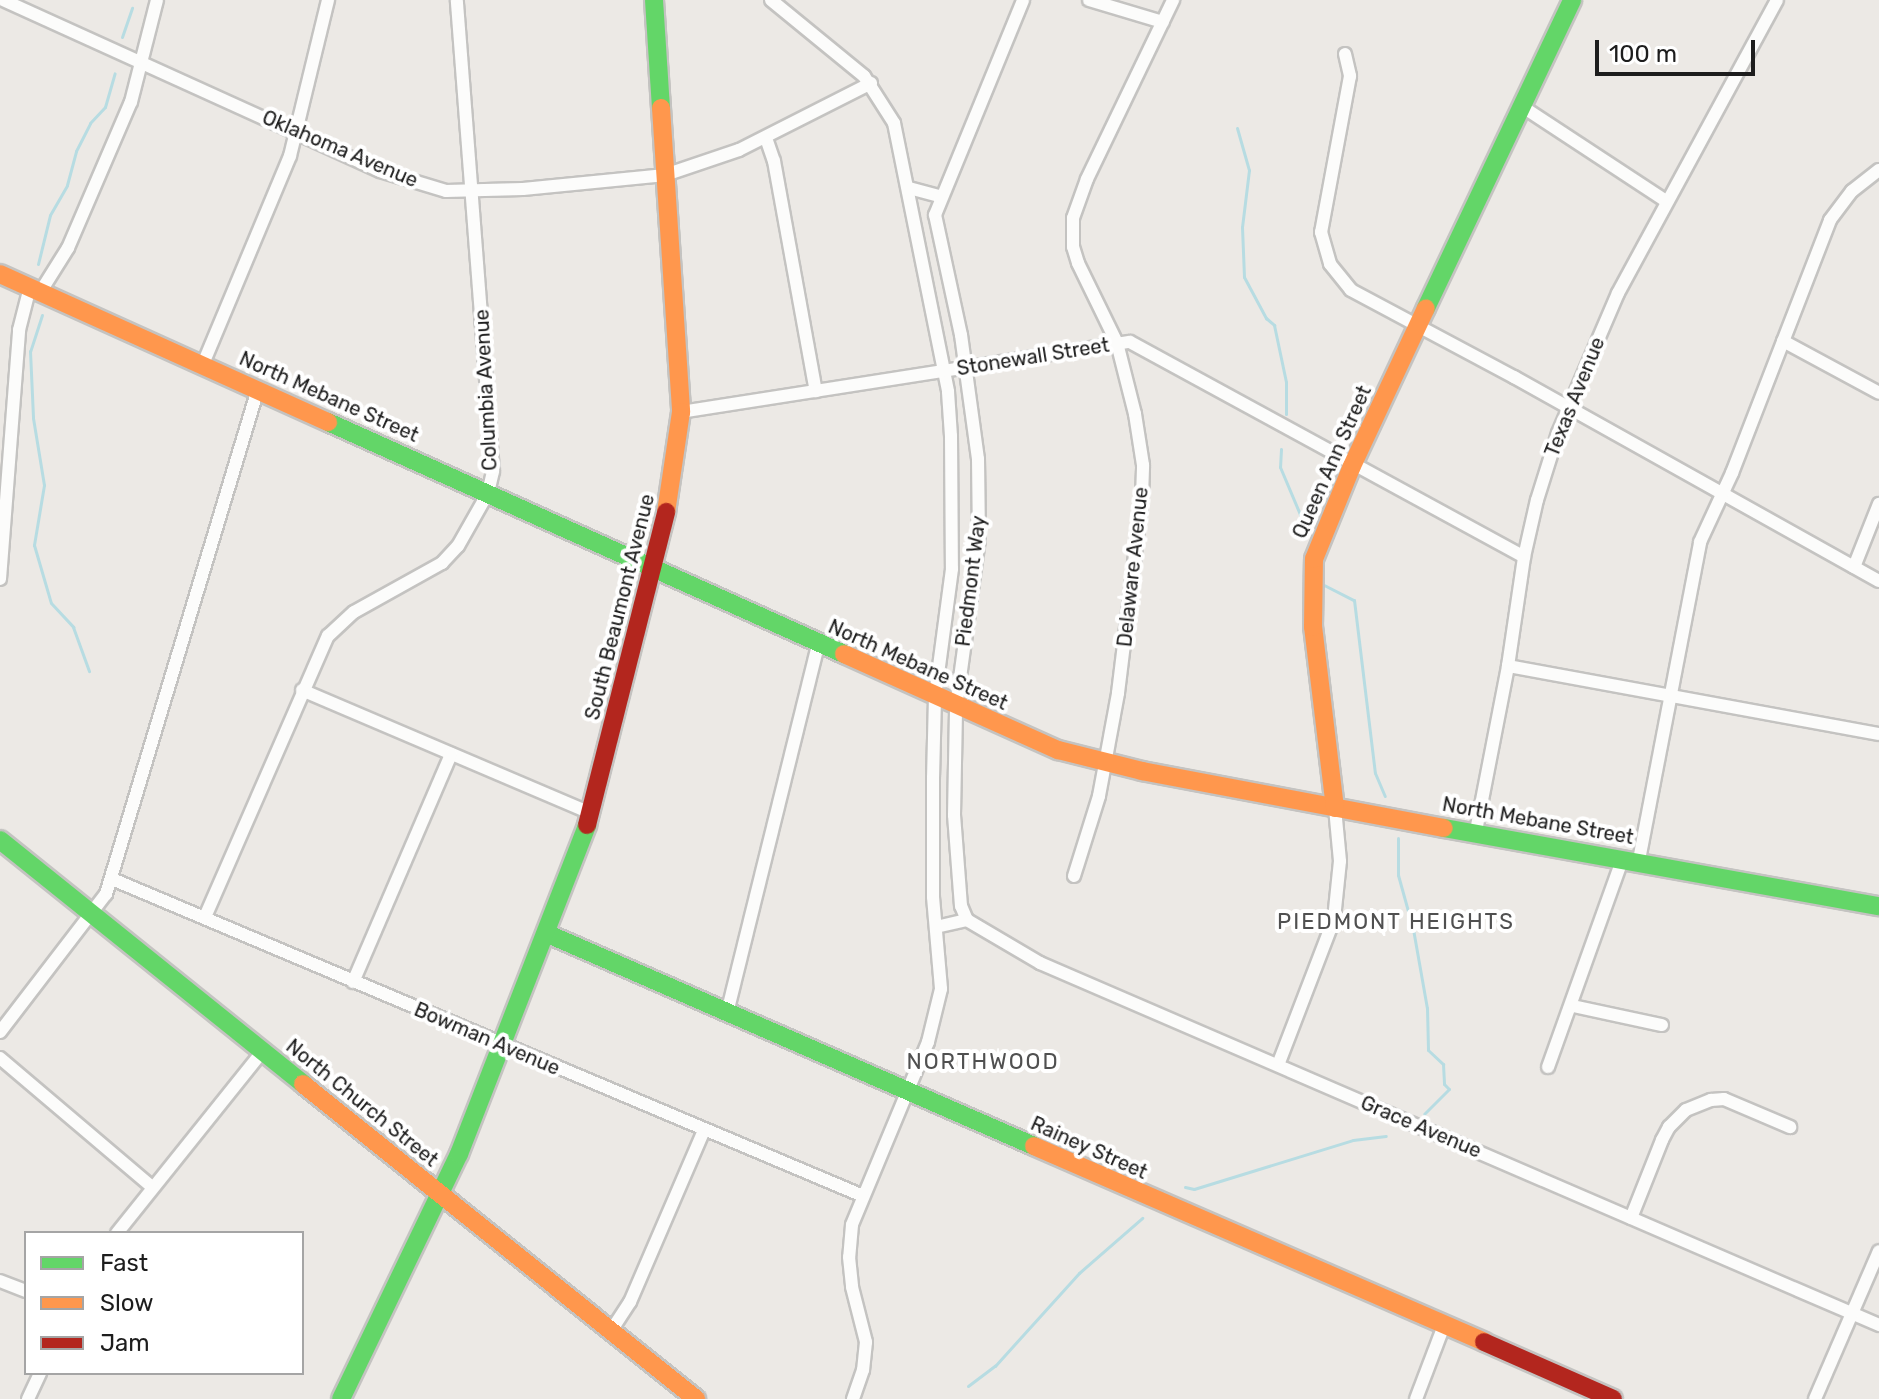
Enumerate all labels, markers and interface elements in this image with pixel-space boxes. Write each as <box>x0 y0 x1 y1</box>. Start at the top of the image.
scale bar <box>1599 24 1759 74</box>
text: 100 m <box>1609 40 1677 68</box>
street label: Oklahoma Avenue <box>258 105 422 193</box>
street label: Columbia Avenue <box>470 308 502 472</box>
street label: Stonewall Street <box>955 333 1111 381</box>
street label: Texas Avenue <box>1540 333 1610 461</box>
street label: North Mebane Street <box>236 347 422 447</box>
street label: Queen Ann Street <box>1287 382 1377 542</box>
street label: Delaware Avenue <box>1113 486 1153 648</box>
street label: South Beaumont Avenue <box>580 491 660 723</box>
street label: Piedmont Way <box>951 514 991 648</box>
street label: North Mebane Street <box>825 615 1011 715</box>
street label: North Mebane Street <box>1440 792 1636 850</box>
district label: PIEDMONT HEIGHTS <box>1277 909 1515 935</box>
street label: Bowman Avenue <box>410 997 564 1081</box>
street label: North Church Street <box>281 1034 443 1172</box>
district label: NORTHWOOD <box>906 1049 1060 1075</box>
street label: Grace Avenue <box>1357 1091 1485 1163</box>
street label: Rainey Street <box>1027 1111 1151 1185</box>
legend <box>24 1231 304 1375</box>
text: Fast <box>100 1249 148 1277</box>
text: Slow <box>100 1289 153 1317</box>
text: Jam <box>100 1329 150 1357</box>

